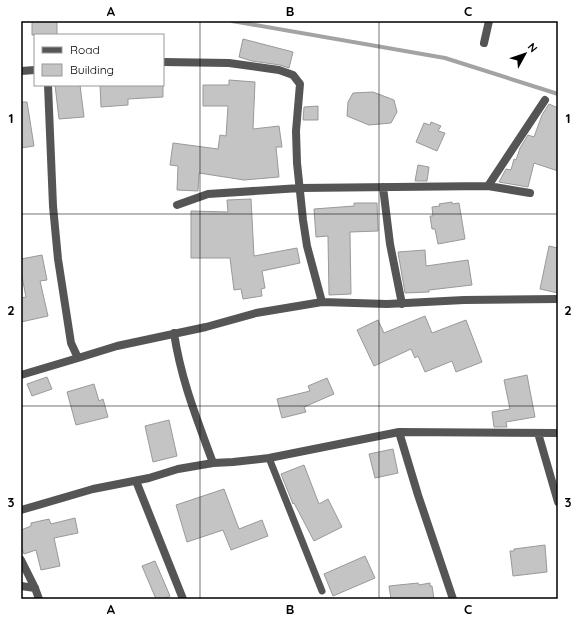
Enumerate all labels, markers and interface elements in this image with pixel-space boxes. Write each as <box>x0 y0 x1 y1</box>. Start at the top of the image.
text: A <box>107 3 116 19</box>
text: B <box>286 3 294 19</box>
text: C <box>464 3 472 19</box>
legend <box>34 34 164 86</box>
north arrow <box>505 34 545 74</box>
text: N <box>525 40 541 55</box>
text: Road <box>70 42 100 57</box>
text: Building <box>70 62 114 77</box>
text: 1 <box>8 110 14 126</box>
text: 1 <box>565 110 571 126</box>
text: 2 <box>7 302 15 318</box>
text: 2 <box>564 302 572 318</box>
text: 3 <box>8 494 15 510</box>
text: 3 <box>565 494 572 510</box>
text: A <box>107 601 116 617</box>
text: B <box>286 601 294 617</box>
text: C <box>464 601 472 617</box>

